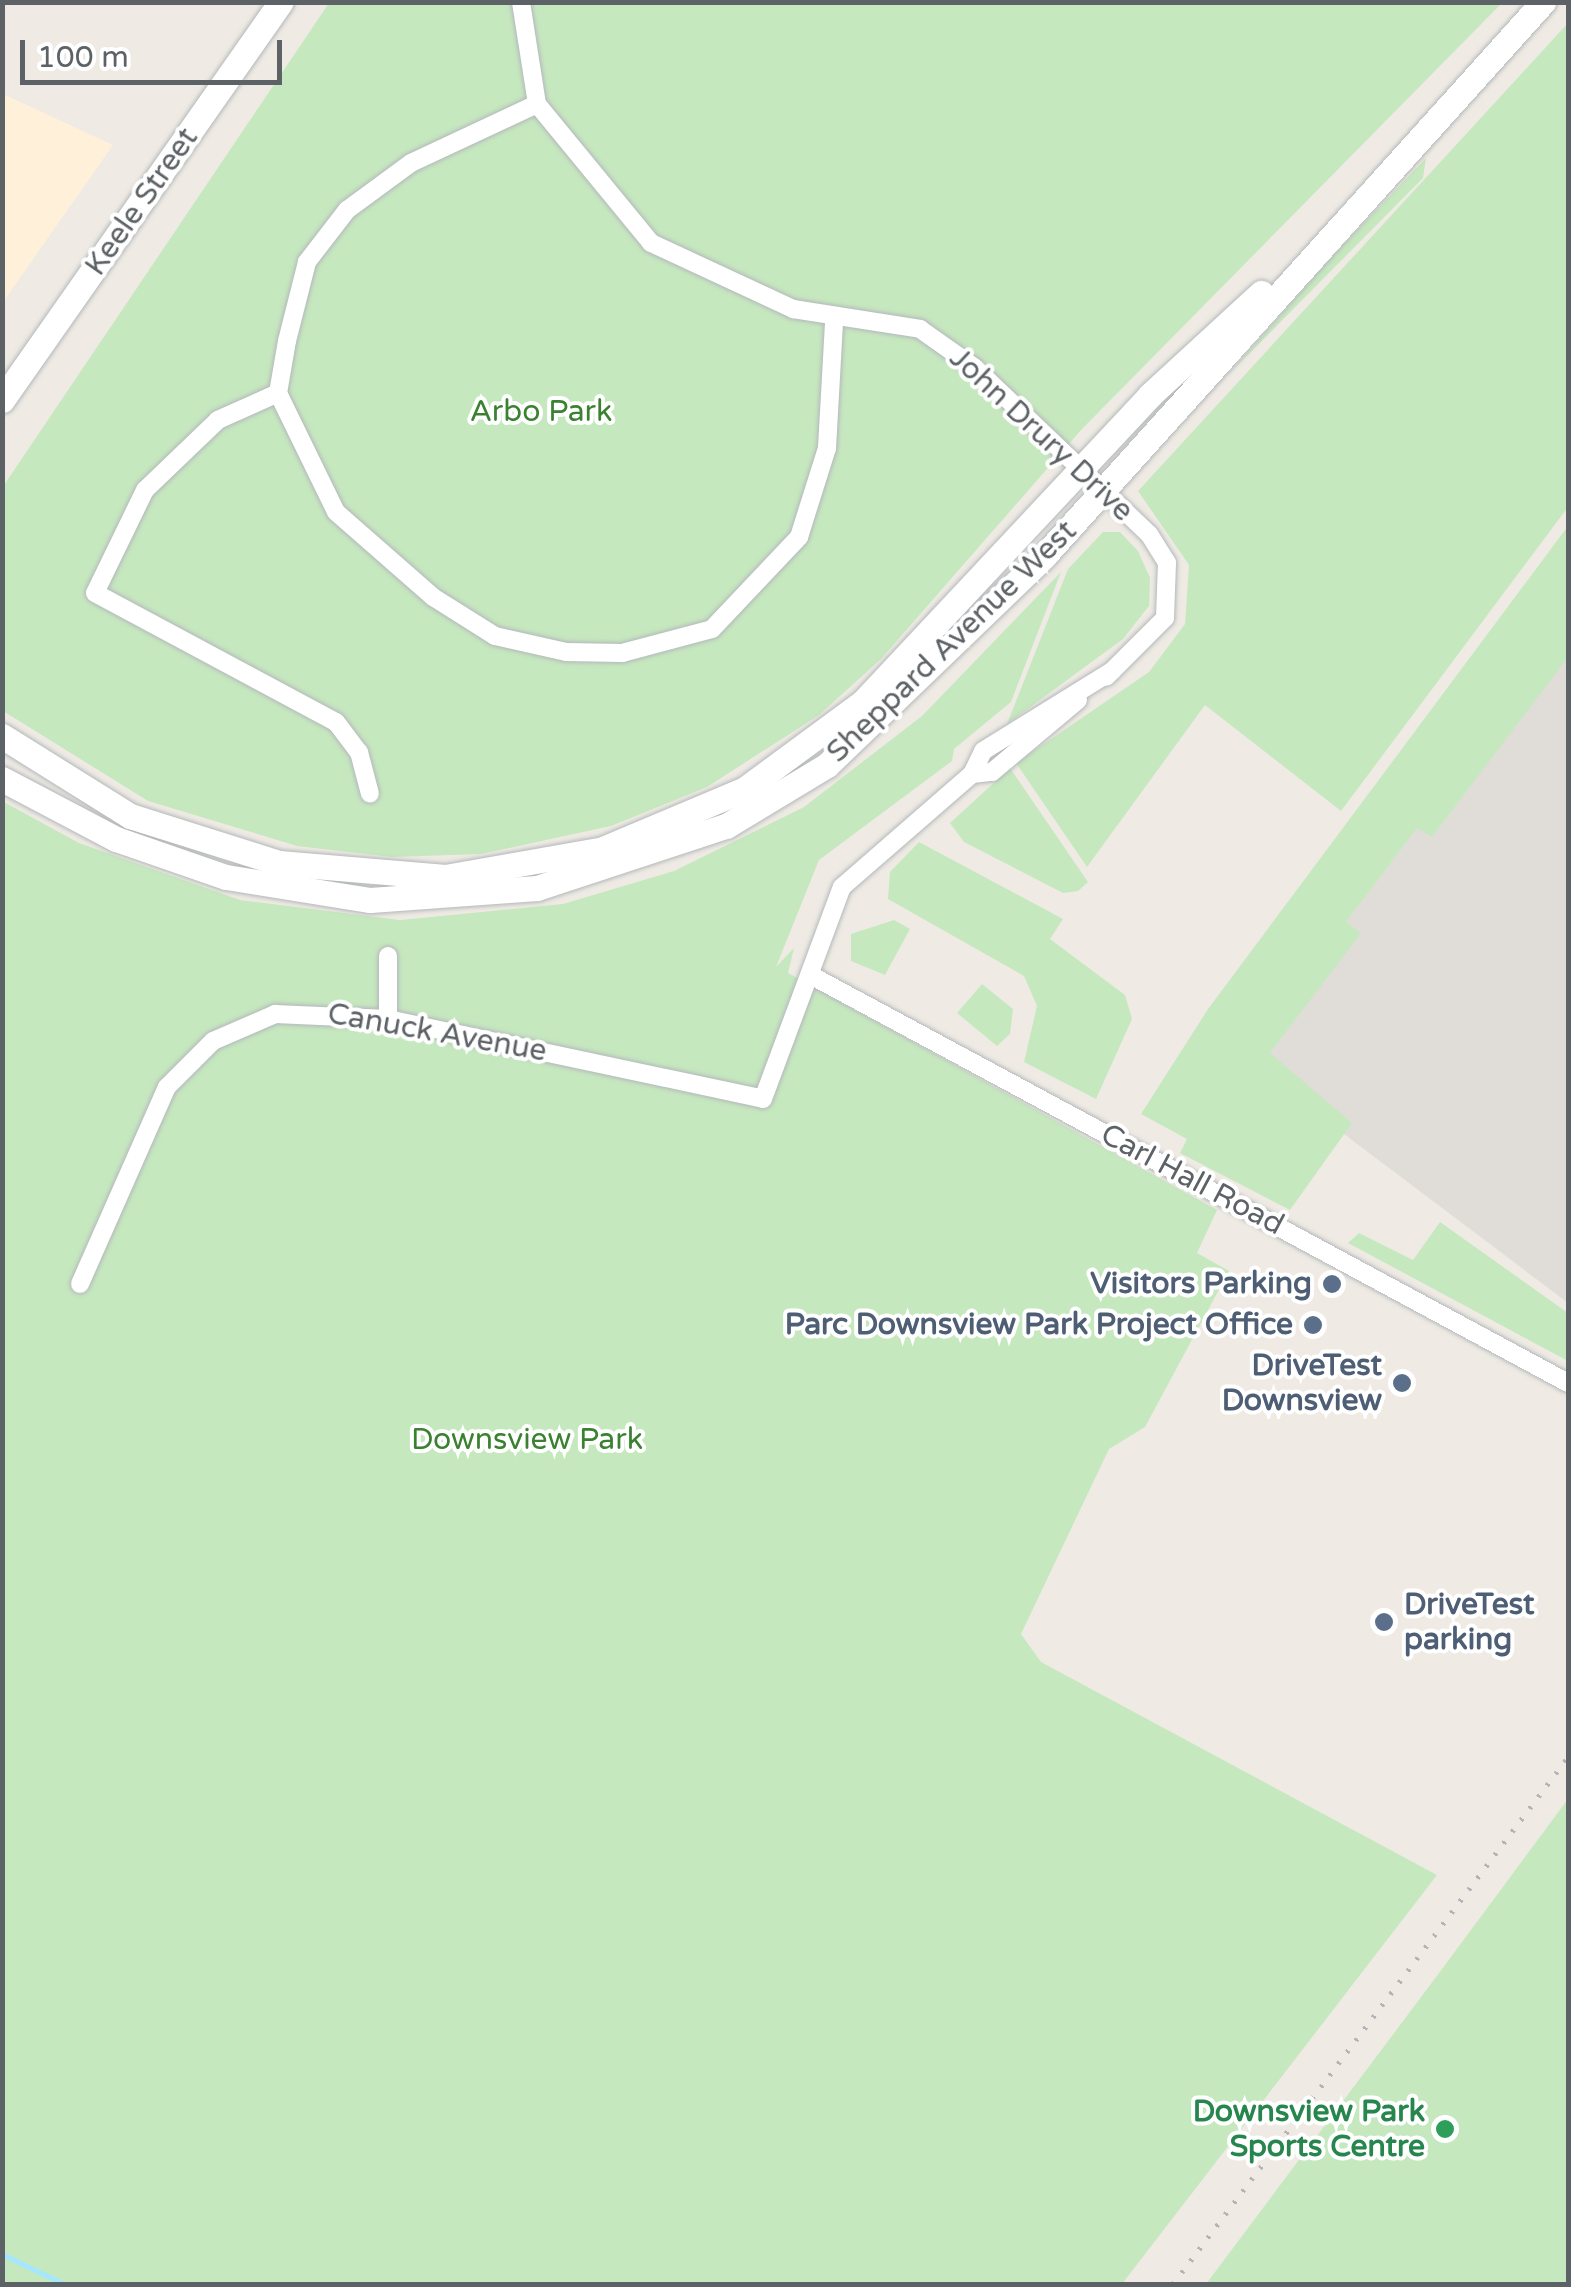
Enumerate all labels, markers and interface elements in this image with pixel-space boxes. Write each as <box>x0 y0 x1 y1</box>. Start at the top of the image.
scale bar <box>25 20 288 82</box>
text: 100 m <box>37 39 129 76</box>
street label: Keele Street <box>78 121 206 283</box>
street label: John Drury Drive <box>942 341 1140 529</box>
park label: Arbo Park <box>470 394 612 430</box>
street label: Sheppard Avenue West <box>820 513 1084 771</box>
street label: Canuck Avenue <box>325 996 549 1070</box>
street label: Carl Hall Road <box>1094 1117 1290 1243</box>
place label: Visitors Parking <box>1090 1266 1312 1302</box>
marker: Visitors Parking <box>1321 1273 1343 1295</box>
place label: Parc Downsview Park Project Office <box>785 1307 1293 1343</box>
marker: Parc Downsview Park Project Office <box>1302 1314 1324 1336</box>
place label: DriveTest Downsview <box>1222 1348 1382 1418</box>
marker: DriveTest Downsview <box>1391 1372 1413 1394</box>
park label: Downsview Park <box>411 1422 643 1458</box>
place label: DriveTest parking <box>1404 1587 1535 1658</box>
marker: DriveTest parking <box>1373 1611 1395 1633</box>
place label: Downsview Park Sports Centre <box>1193 2094 1425 2164</box>
marker: Downsview Park Sports Centre <box>1434 2118 1456 2140</box>

